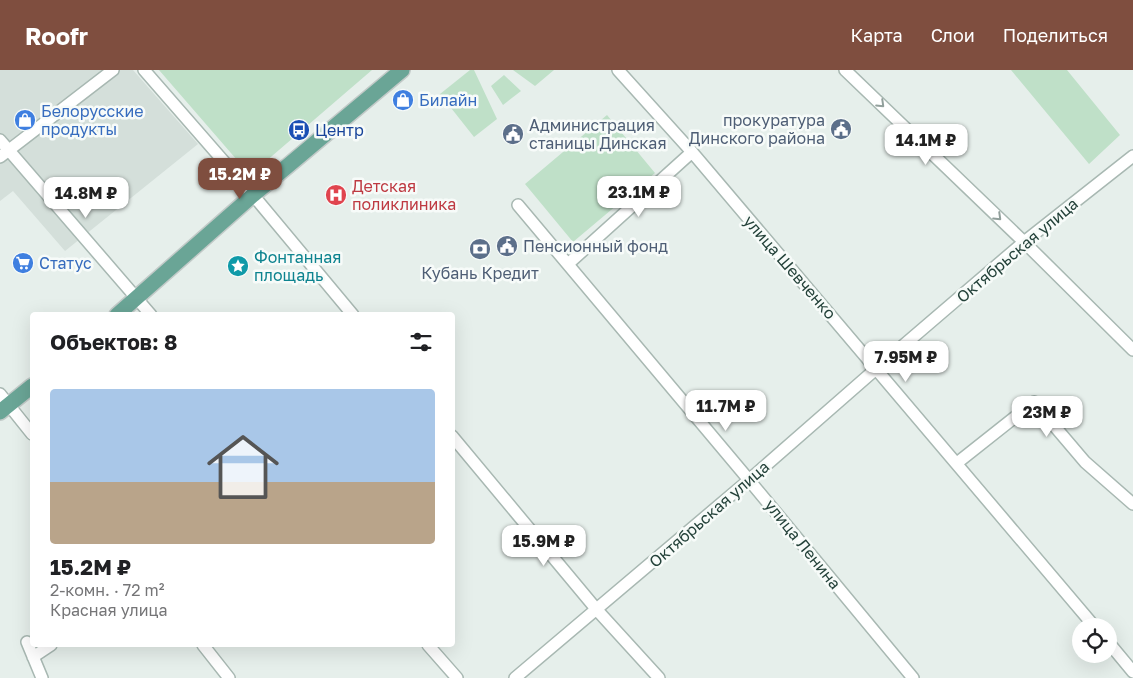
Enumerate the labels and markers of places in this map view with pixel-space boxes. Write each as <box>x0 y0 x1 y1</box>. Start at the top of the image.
shop icon: Билайн <box>391 88 415 112</box>
place label: Билайн <box>419 90 477 110</box>
place label: Белорусские продукты <box>41 101 144 139</box>
shop icon: Белорусские продукты <box>13 108 37 132</box>
place label: прокуратура Динского района <box>689 110 825 148</box>
place label: Администрация станицы Динская <box>529 115 667 153</box>
public building icon: прокуратура Динского района <box>829 117 853 141</box>
bus stop icon: Центр <box>287 118 311 142</box>
place label: Центр <box>315 120 364 140</box>
public building icon: Администрация станицы Динская <box>501 122 525 146</box>
pin: 14.1M ₽ <box>880 124 972 166</box>
pin: 15.2M ₽ <box>194 158 286 200</box>
pin: 14.8M ₽ <box>40 176 132 219</box>
place label: Детская поликлиника <box>352 176 456 214</box>
pin: 23.1M ₽ <box>593 176 685 218</box>
hospital icon: Детская поликлиника <box>324 183 348 207</box>
public building icon: Пенсионный фонд <box>495 234 519 258</box>
place label: Пенсионный фонд <box>523 236 668 256</box>
bank icon: Кубань Кредит <box>468 237 492 261</box>
place label: Фонтанная площадь <box>254 247 341 285</box>
supermarket icon: Статус <box>11 251 35 275</box>
place label: Статус <box>39 253 92 273</box>
place icon: Фонтанная площадь <box>226 254 250 278</box>
place label: Кубань Кредит <box>421 263 539 283</box>
pin: 7.95M ₽ <box>860 340 952 383</box>
pin: 11.7M ₽ <box>680 390 772 432</box>
pin: 23M ₽ <box>1012 396 1082 438</box>
pin: 15.9M ₽ <box>498 524 590 567</box>

